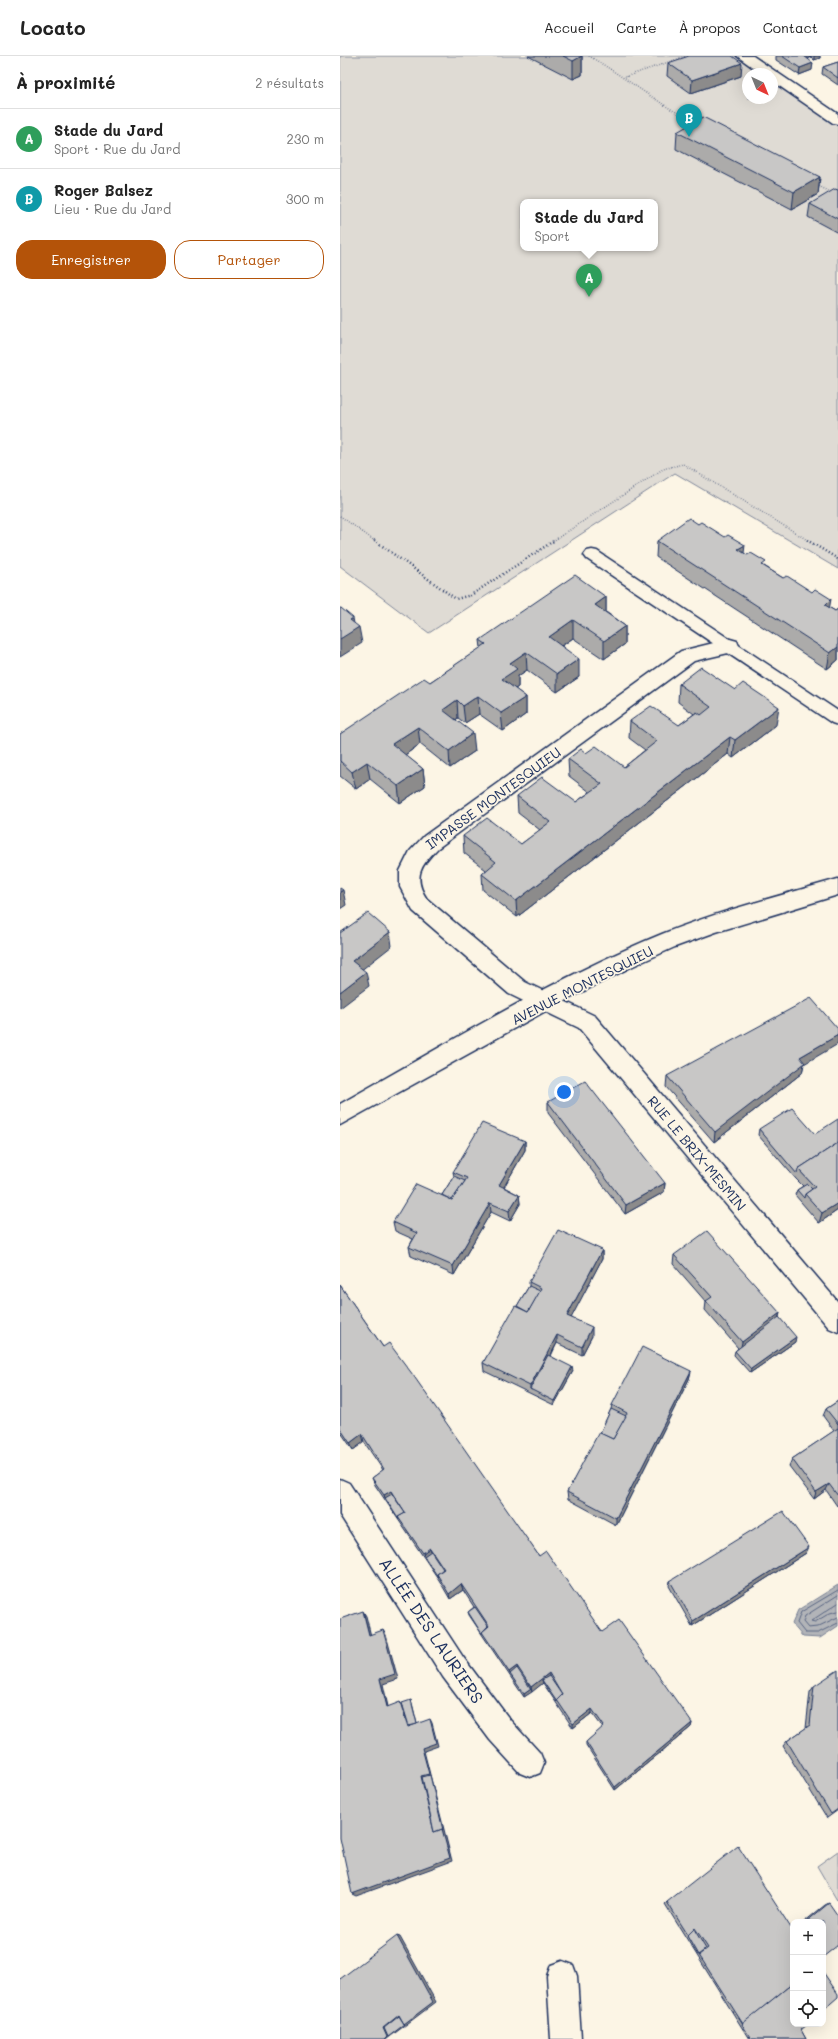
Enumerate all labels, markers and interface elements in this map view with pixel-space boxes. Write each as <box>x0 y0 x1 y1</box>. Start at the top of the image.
text: Locato <box>20 15 86 40</box>
text: Accueil <box>544 18 594 37</box>
text: Carte <box>616 18 657 37</box>
text: À propos <box>679 18 741 37</box>
text: Contact <box>763 18 818 37</box>
north arrow <box>742 68 778 104</box>
text: À proximité <box>16 71 115 93</box>
text: 2 résultats <box>255 74 324 91</box>
pin: B <box>676 104 702 137</box>
text: Stade du Jard <box>54 120 163 140</box>
text: A <box>24 130 34 147</box>
text: 230 m <box>287 130 324 147</box>
text: Sport · Rue du Jard <box>54 140 180 157</box>
text: Roger Balsez <box>54 180 153 200</box>
text: B <box>25 190 33 207</box>
text: 300 m <box>286 190 324 207</box>
popup <box>520 199 658 251</box>
text: Lieu · Rue du Jard <box>54 200 171 217</box>
text: Stade du Jard <box>535 207 644 227</box>
text: Sport <box>535 227 570 244</box>
button: Enregistrer <box>16 240 166 279</box>
button: Partager <box>174 240 324 279</box>
pin: A <box>576 264 602 297</box>
street label: IMPASSE MONTESQUIEU <box>422 742 564 854</box>
street label: AVENUE MONTESQUIEU <box>508 941 656 1029</box>
your location <box>554 1082 574 1102</box>
street label: RUE LE BRIX-MESMIN <box>643 1092 751 1214</box>
street label: ALLÉE DES LAURIERS <box>375 1553 489 1707</box>
map controls <box>790 1919 826 2027</box>
button: + <box>790 1919 826 1955</box>
button: − <box>790 1955 826 1991</box>
button: locate <box>790 1991 826 2027</box>

